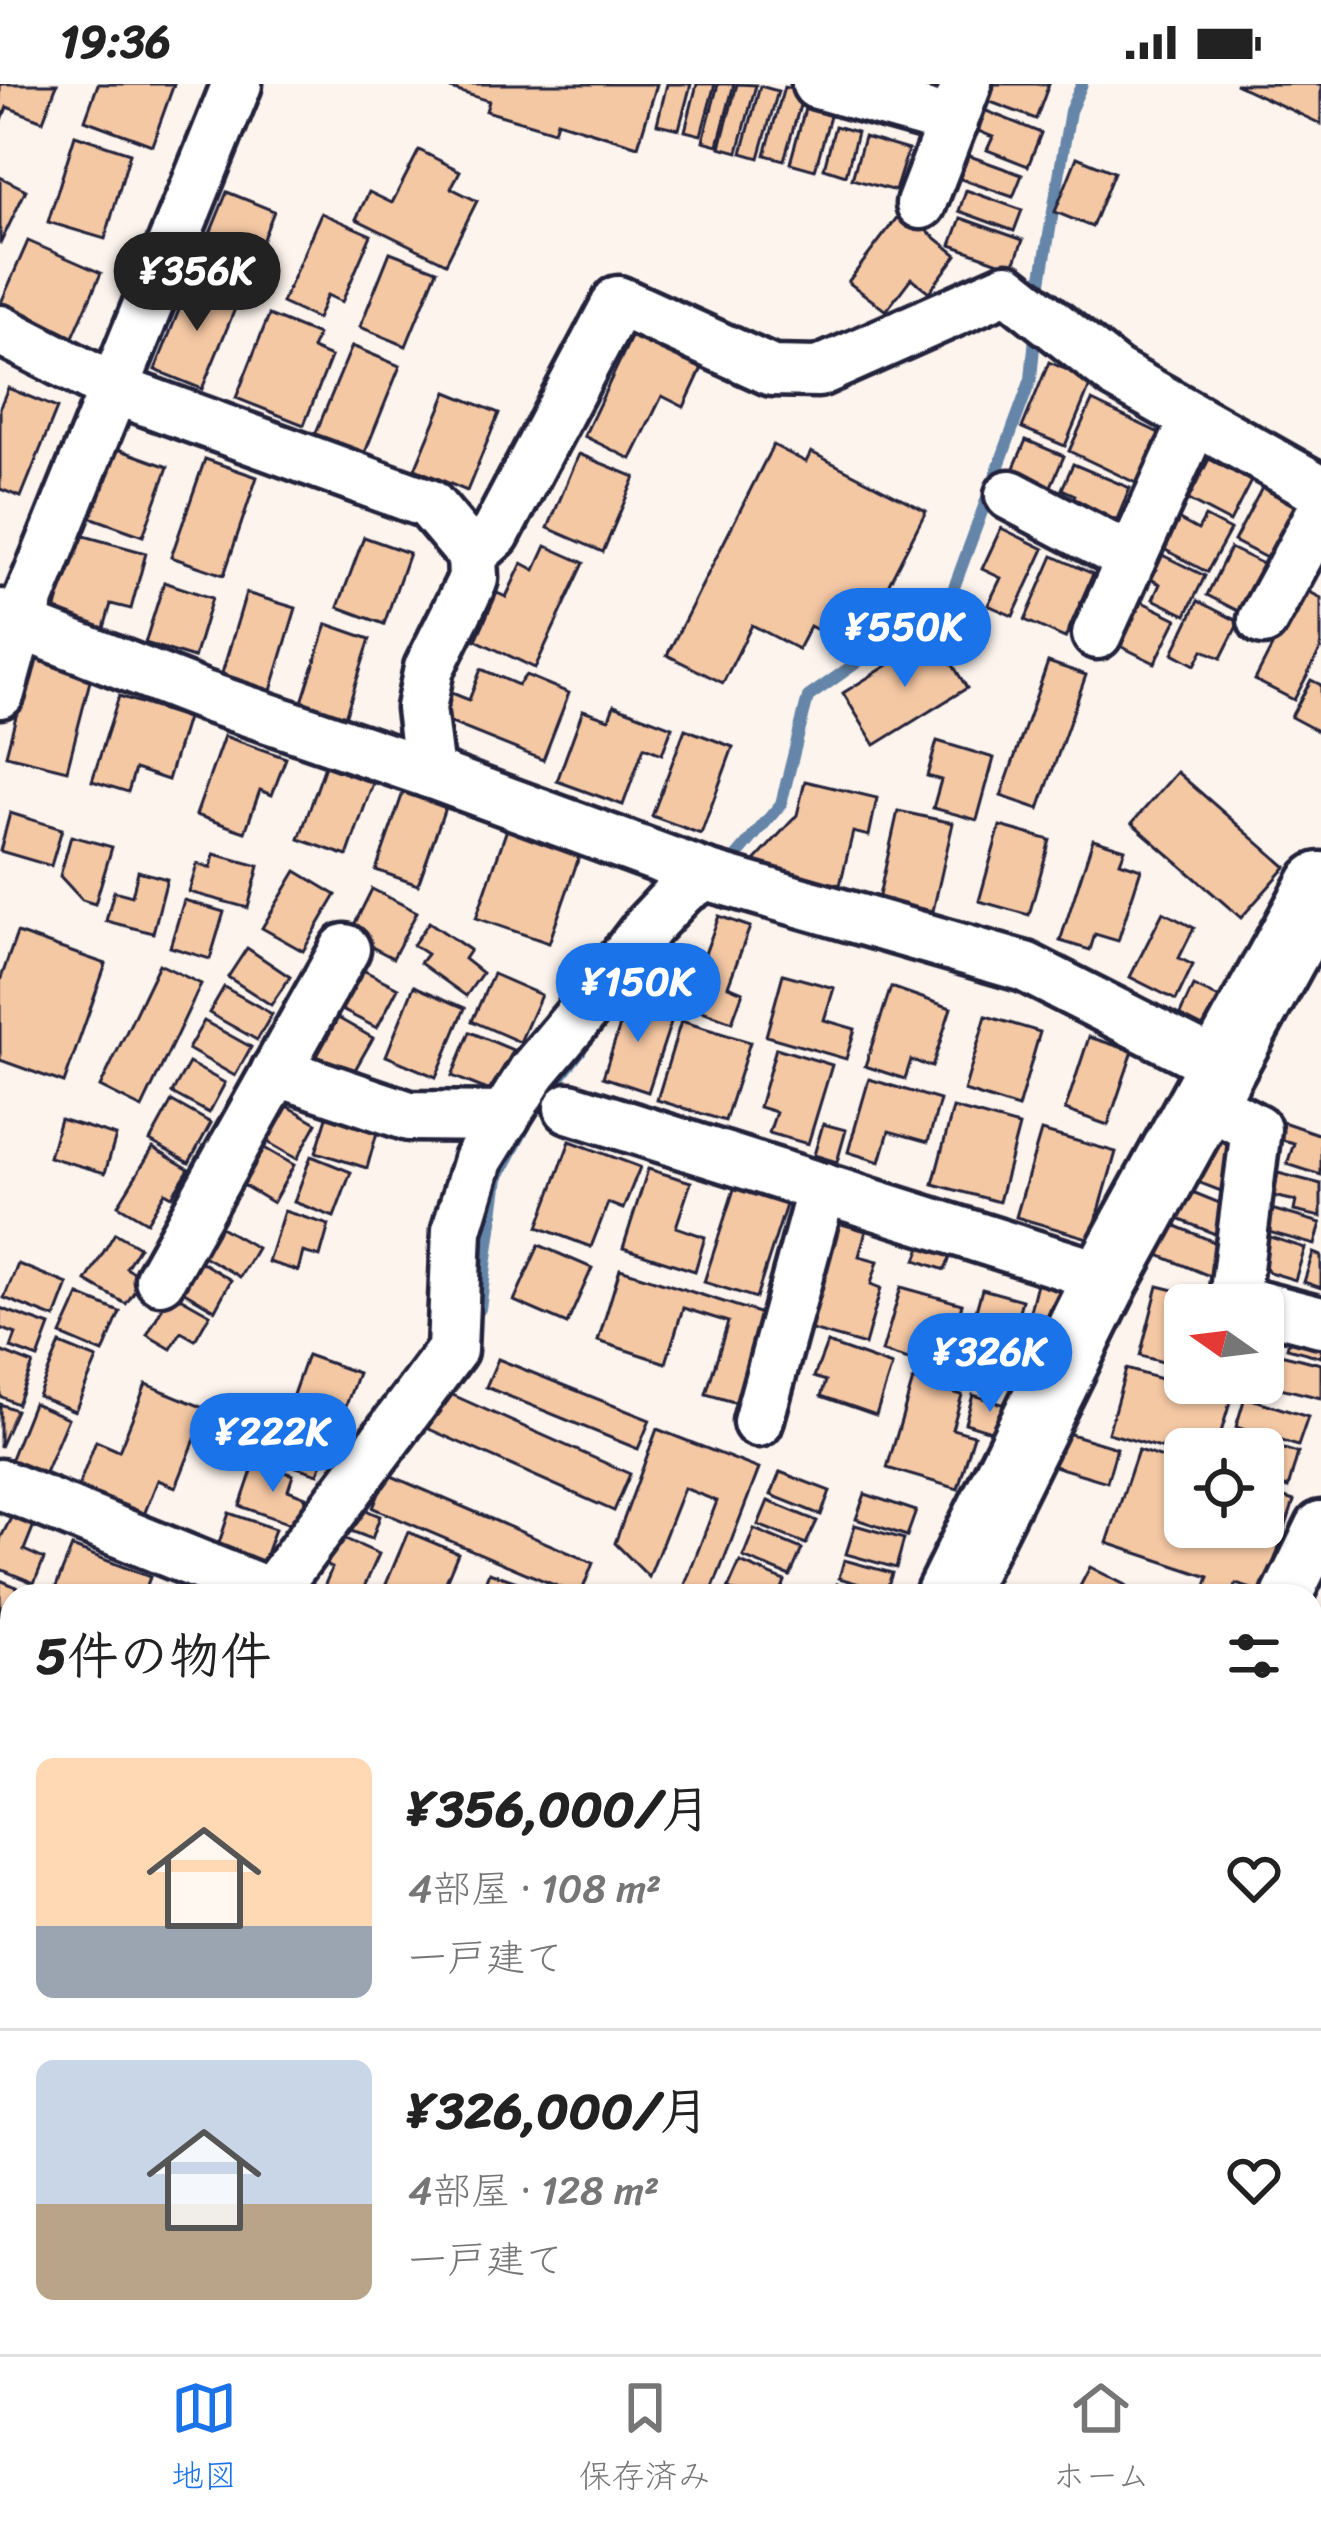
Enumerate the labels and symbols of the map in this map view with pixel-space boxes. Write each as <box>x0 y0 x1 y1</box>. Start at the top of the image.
pin: ¥356K <box>113 232 281 334</box>
pin: ¥550K <box>821 588 989 690</box>
pin: ¥150K <box>554 943 722 1045</box>
north arrow <box>1164 1284 1284 1404</box>
pin: ¥326K <box>906 1313 1074 1415</box>
pin: ¥222K <box>189 1393 357 1495</box>

